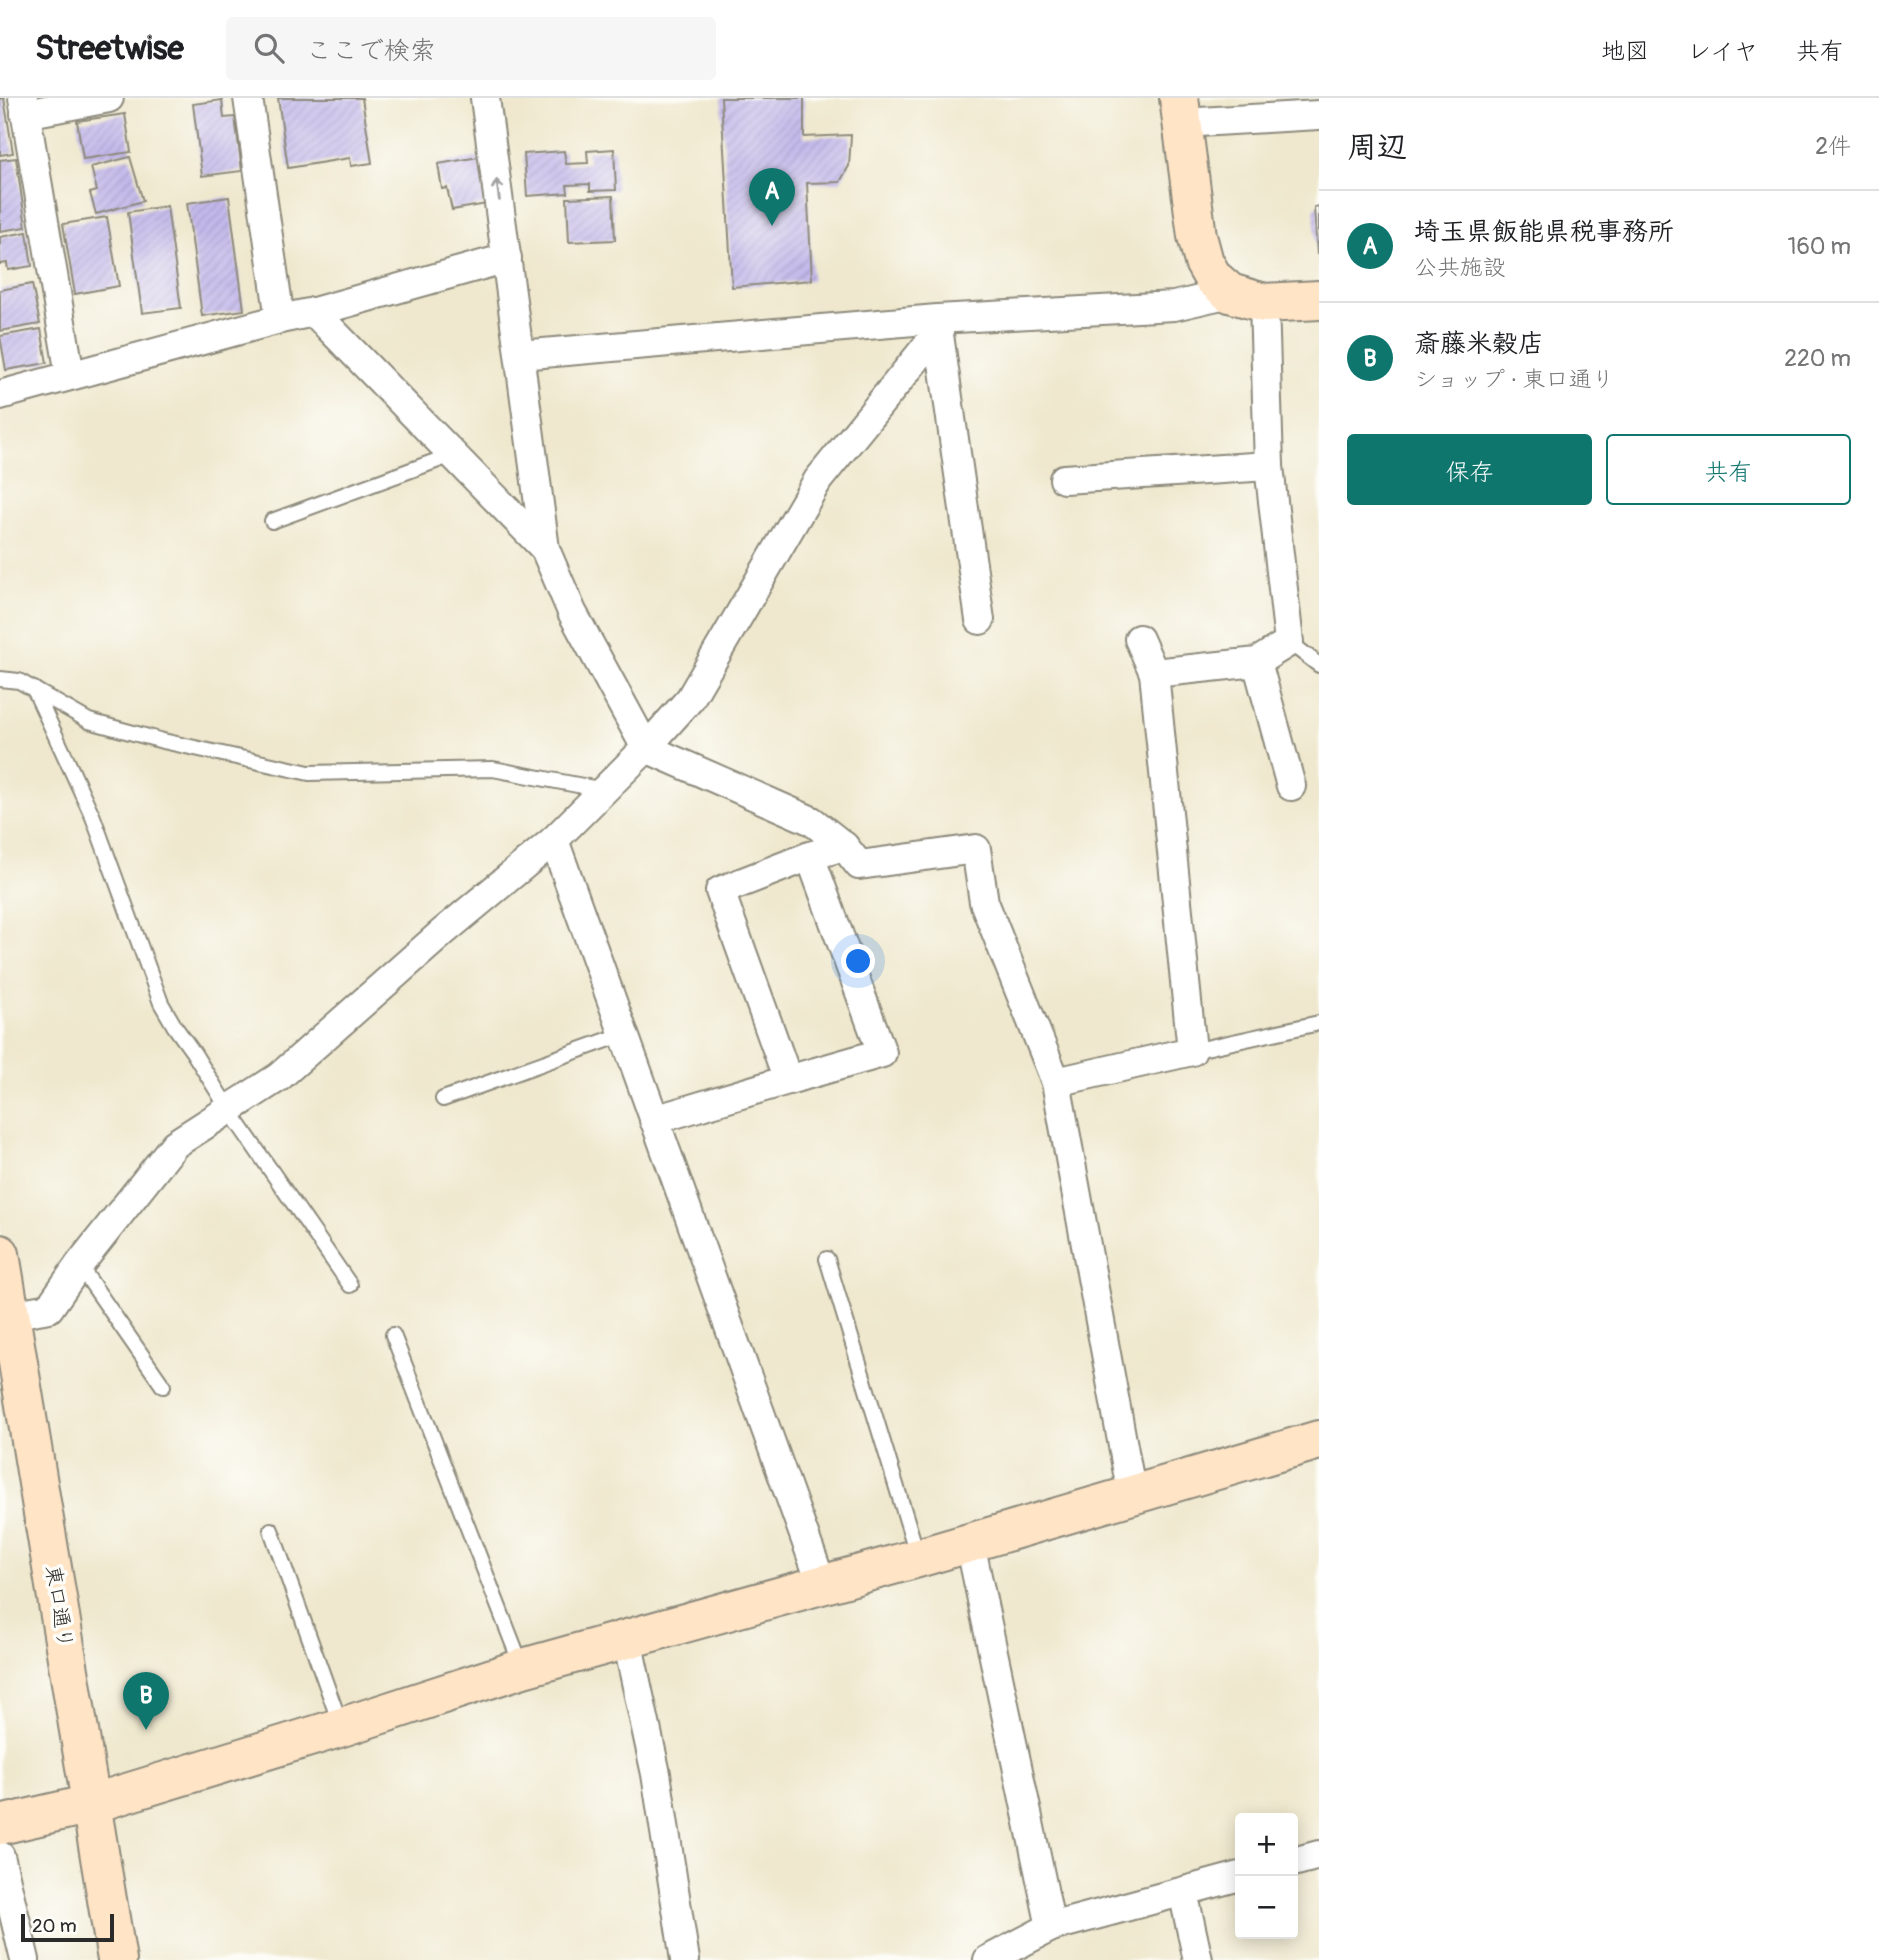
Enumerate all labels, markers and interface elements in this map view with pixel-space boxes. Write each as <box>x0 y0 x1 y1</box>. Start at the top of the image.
search box <box>226 17 716 80</box>
text: Streetwise <box>35 28 184 69</box>
icon: search <box>250 29 288 67</box>
text: ここで検索 <box>306 35 436 67</box>
text: 地図 <box>1601 37 1649 66</box>
text: レイヤ <box>1687 37 1758 66</box>
text: 共有 <box>1796 37 1844 66</box>
text: 周辺 <box>1347 129 1407 166</box>
text: 2件 <box>1815 132 1851 161</box>
pin: A <box>749 168 795 226</box>
one-way arrow <box>491 179 504 202</box>
text: 埼玉県飯能県税事務所 <box>1414 216 1674 248</box>
text: A <box>1363 232 1377 261</box>
text: 160 m <box>1787 232 1851 261</box>
text: 公共施設 <box>1414 253 1506 282</box>
text: 斎藤米穀店 <box>1414 328 1544 360</box>
text: B <box>1363 344 1377 373</box>
text: 220 m <box>1784 344 1851 373</box>
text: ショップ · 東口通り <box>1414 365 1615 394</box>
button: 保存 <box>1347 434 1592 505</box>
button: 共有 <box>1606 434 1851 505</box>
your location <box>841 944 875 978</box>
street label: 東口通り <box>39 1563 79 1651</box>
pin: B <box>123 1672 169 1730</box>
map controls <box>1235 1813 1298 1939</box>
button: + <box>1235 1813 1298 1876</box>
button: − <box>1235 1876 1298 1939</box>
scale bar <box>21 1911 114 1943</box>
text: 20 m <box>32 1914 77 1938</box>

